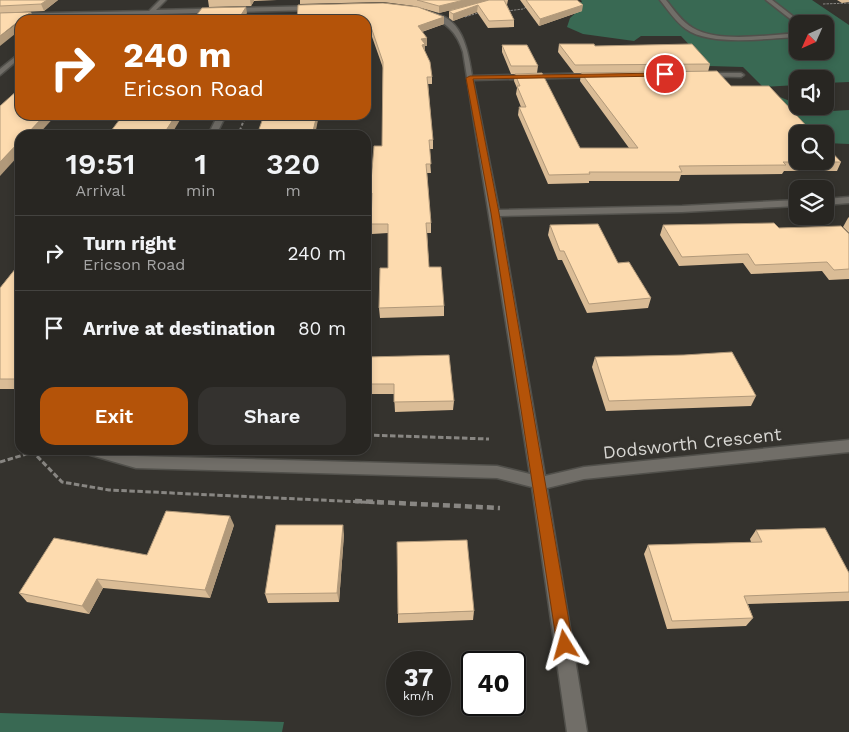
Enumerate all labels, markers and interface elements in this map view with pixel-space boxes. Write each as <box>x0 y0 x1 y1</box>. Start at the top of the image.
north arrow <box>789 15 834 60</box>
map controls <box>789 15 834 225</box>
text: 240 m <box>123 34 232 76</box>
icon: right <box>40 35 105 100</box>
pin <box>644 53 686 95</box>
icon: arrive <box>651 60 679 88</box>
button: sound <box>789 70 834 115</box>
text: Ericson Road <box>123 76 264 101</box>
button: search <box>789 125 834 170</box>
text: 19:51 <box>66 146 135 181</box>
text: 1 <box>194 146 207 181</box>
text: 320 <box>266 146 320 181</box>
button: layers <box>789 180 834 225</box>
text: Arrival <box>76 181 125 200</box>
text: min <box>186 181 215 200</box>
text: m <box>286 181 301 200</box>
text: Turn right <box>83 232 176 255</box>
icon: right <box>40 239 68 267</box>
text: 240 m <box>287 242 346 265</box>
text: Ericson Road <box>83 255 185 274</box>
icon: arrive <box>40 314 68 342</box>
text: Arrive at destination <box>83 317 275 340</box>
text: 80 m <box>298 317 346 340</box>
button: Exit <box>40 387 188 445</box>
button: Share <box>198 387 346 445</box>
street label: Dodsworth Crescent <box>602 423 783 463</box>
position arrow <box>538 618 590 670</box>
speed limit sign: 40 <box>461 651 526 716</box>
text: 37 <box>404 663 433 692</box>
text: km/h <box>403 689 434 703</box>

